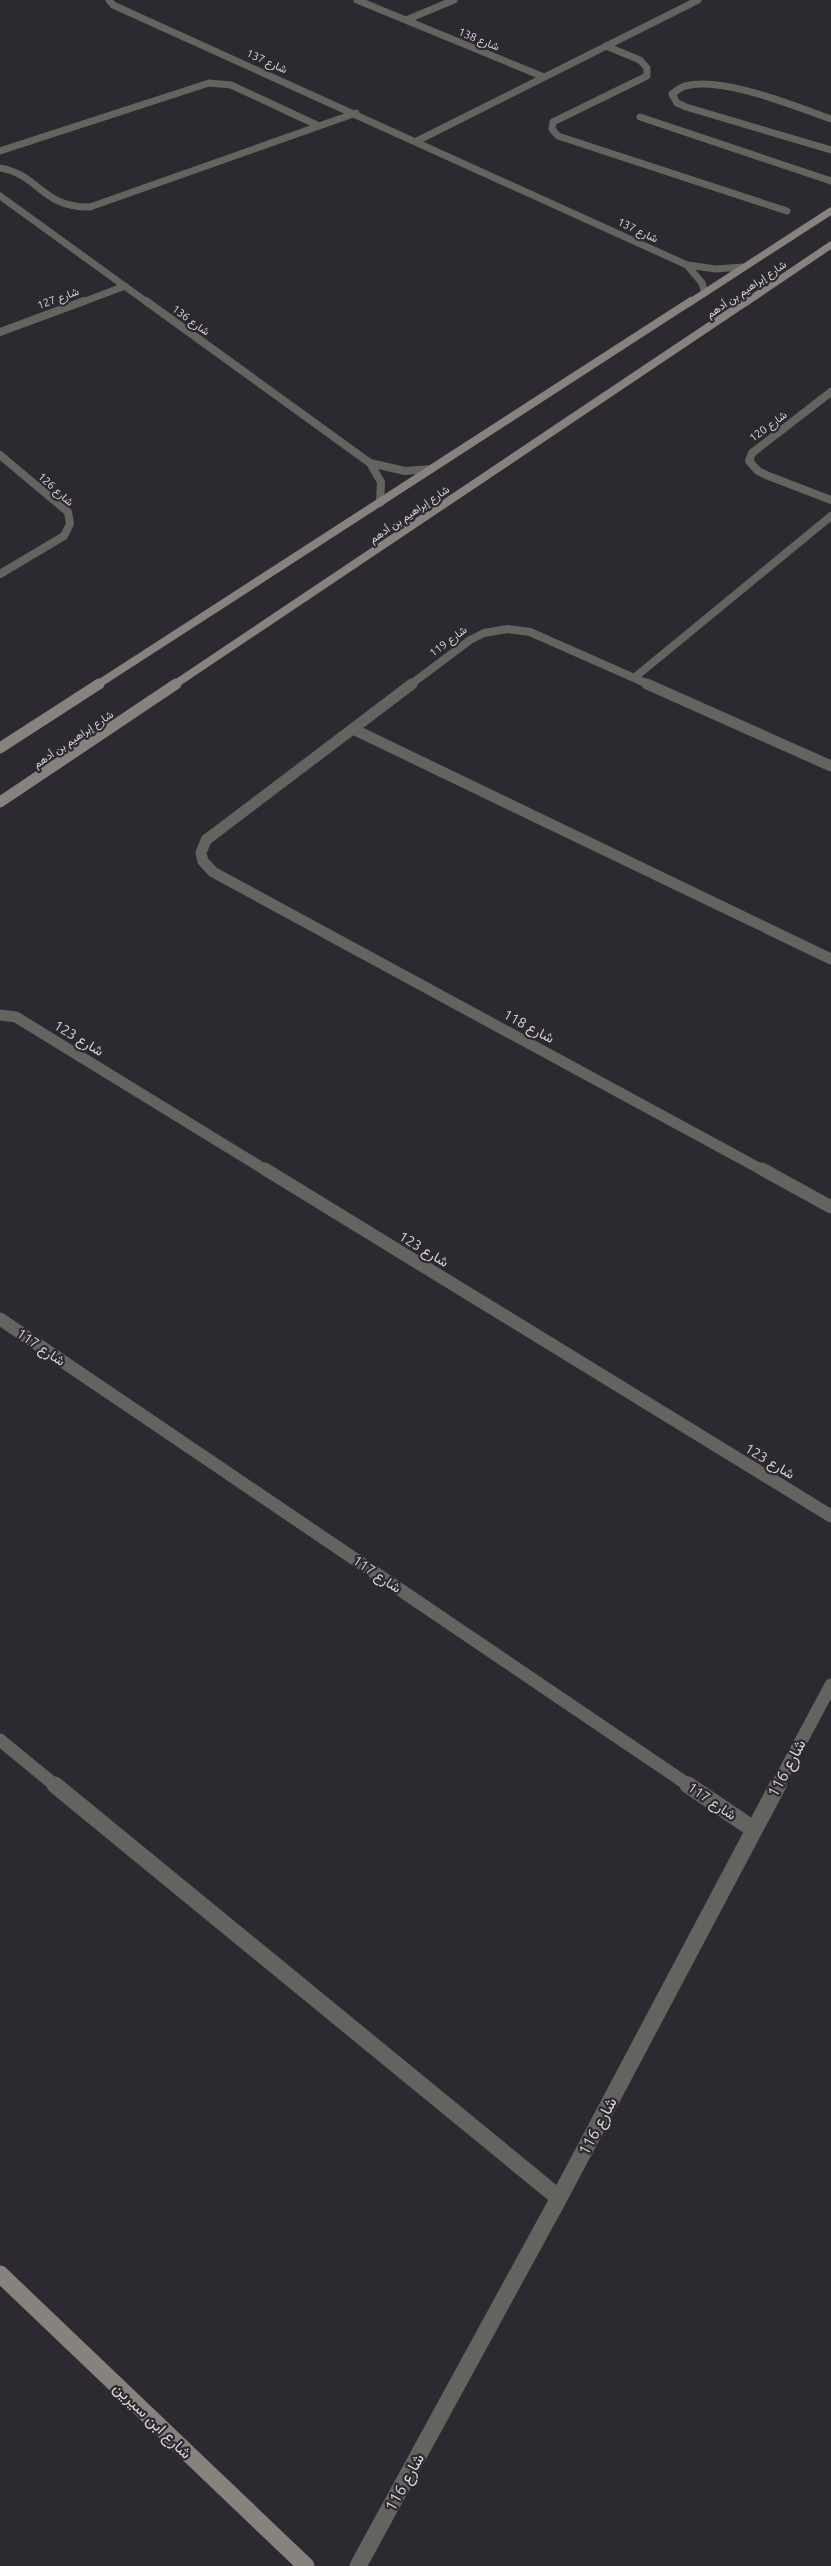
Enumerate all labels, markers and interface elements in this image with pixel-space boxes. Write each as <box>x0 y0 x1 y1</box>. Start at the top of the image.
street label: شارع 138 <box>456 25 502 55</box>
street label: شارع 137 <box>244 47 289 77</box>
street label: شارع 137 <box>615 215 660 247</box>
street label: شارع إبراهيم بن أدهم <box>704 258 790 322</box>
street label: شارع 127 <box>36 285 81 313</box>
street label: شارع 136 <box>169 302 212 339</box>
street label: شارع 120 <box>747 408 790 445</box>
street label: شارع 126 <box>35 470 76 510</box>
street label: شارع إبراهيم بن أدهم <box>367 483 453 547</box>
street label: شارع 119 <box>427 623 470 660</box>
street label: شارع إبراهيم بن أدهم <box>31 708 117 772</box>
street label: شارع 118 <box>500 1006 557 1049</box>
street label: شارع 123 <box>50 1017 107 1062</box>
street label: شارع 123 <box>395 1228 452 1273</box>
street label: شارع 117 <box>12 1325 68 1372</box>
street label: شارع 123 <box>741 1440 798 1485</box>
street label: شارع 117 <box>348 1552 404 1599</box>
street label: شارع 116 <box>763 1736 811 1801</box>
street label: شارع 117 <box>683 1779 739 1826</box>
street label: شارع 116 <box>574 2094 622 2159</box>
street label: شارع ابن سيرين <box>108 2378 196 2464</box>
street label: شارع 116 <box>381 2450 430 2515</box>

